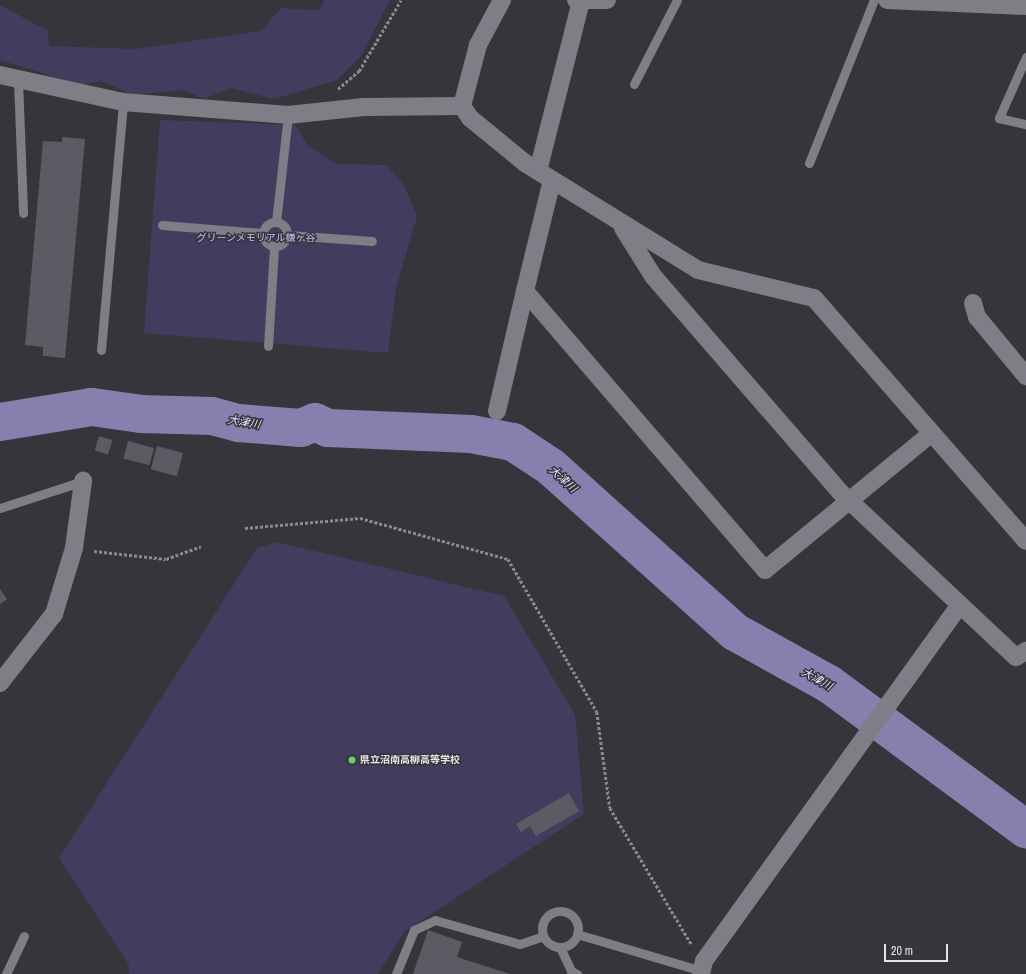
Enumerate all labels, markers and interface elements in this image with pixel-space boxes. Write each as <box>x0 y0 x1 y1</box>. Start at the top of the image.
park label: グリーンメモリアル鎌ヶ谷 <box>196 232 316 244</box>
water label: 大津川 <box>227 413 261 431</box>
water label: 大津川 <box>546 463 580 495</box>
water label: 大津川 <box>799 665 835 693</box>
place label: 県立沼南高柳高等学校 <box>360 754 460 766</box>
marker: 県立沼南高柳高等学校 <box>347 755 357 765</box>
scale bar <box>886 936 950 962</box>
text: 20 m <box>891 943 913 959</box>

